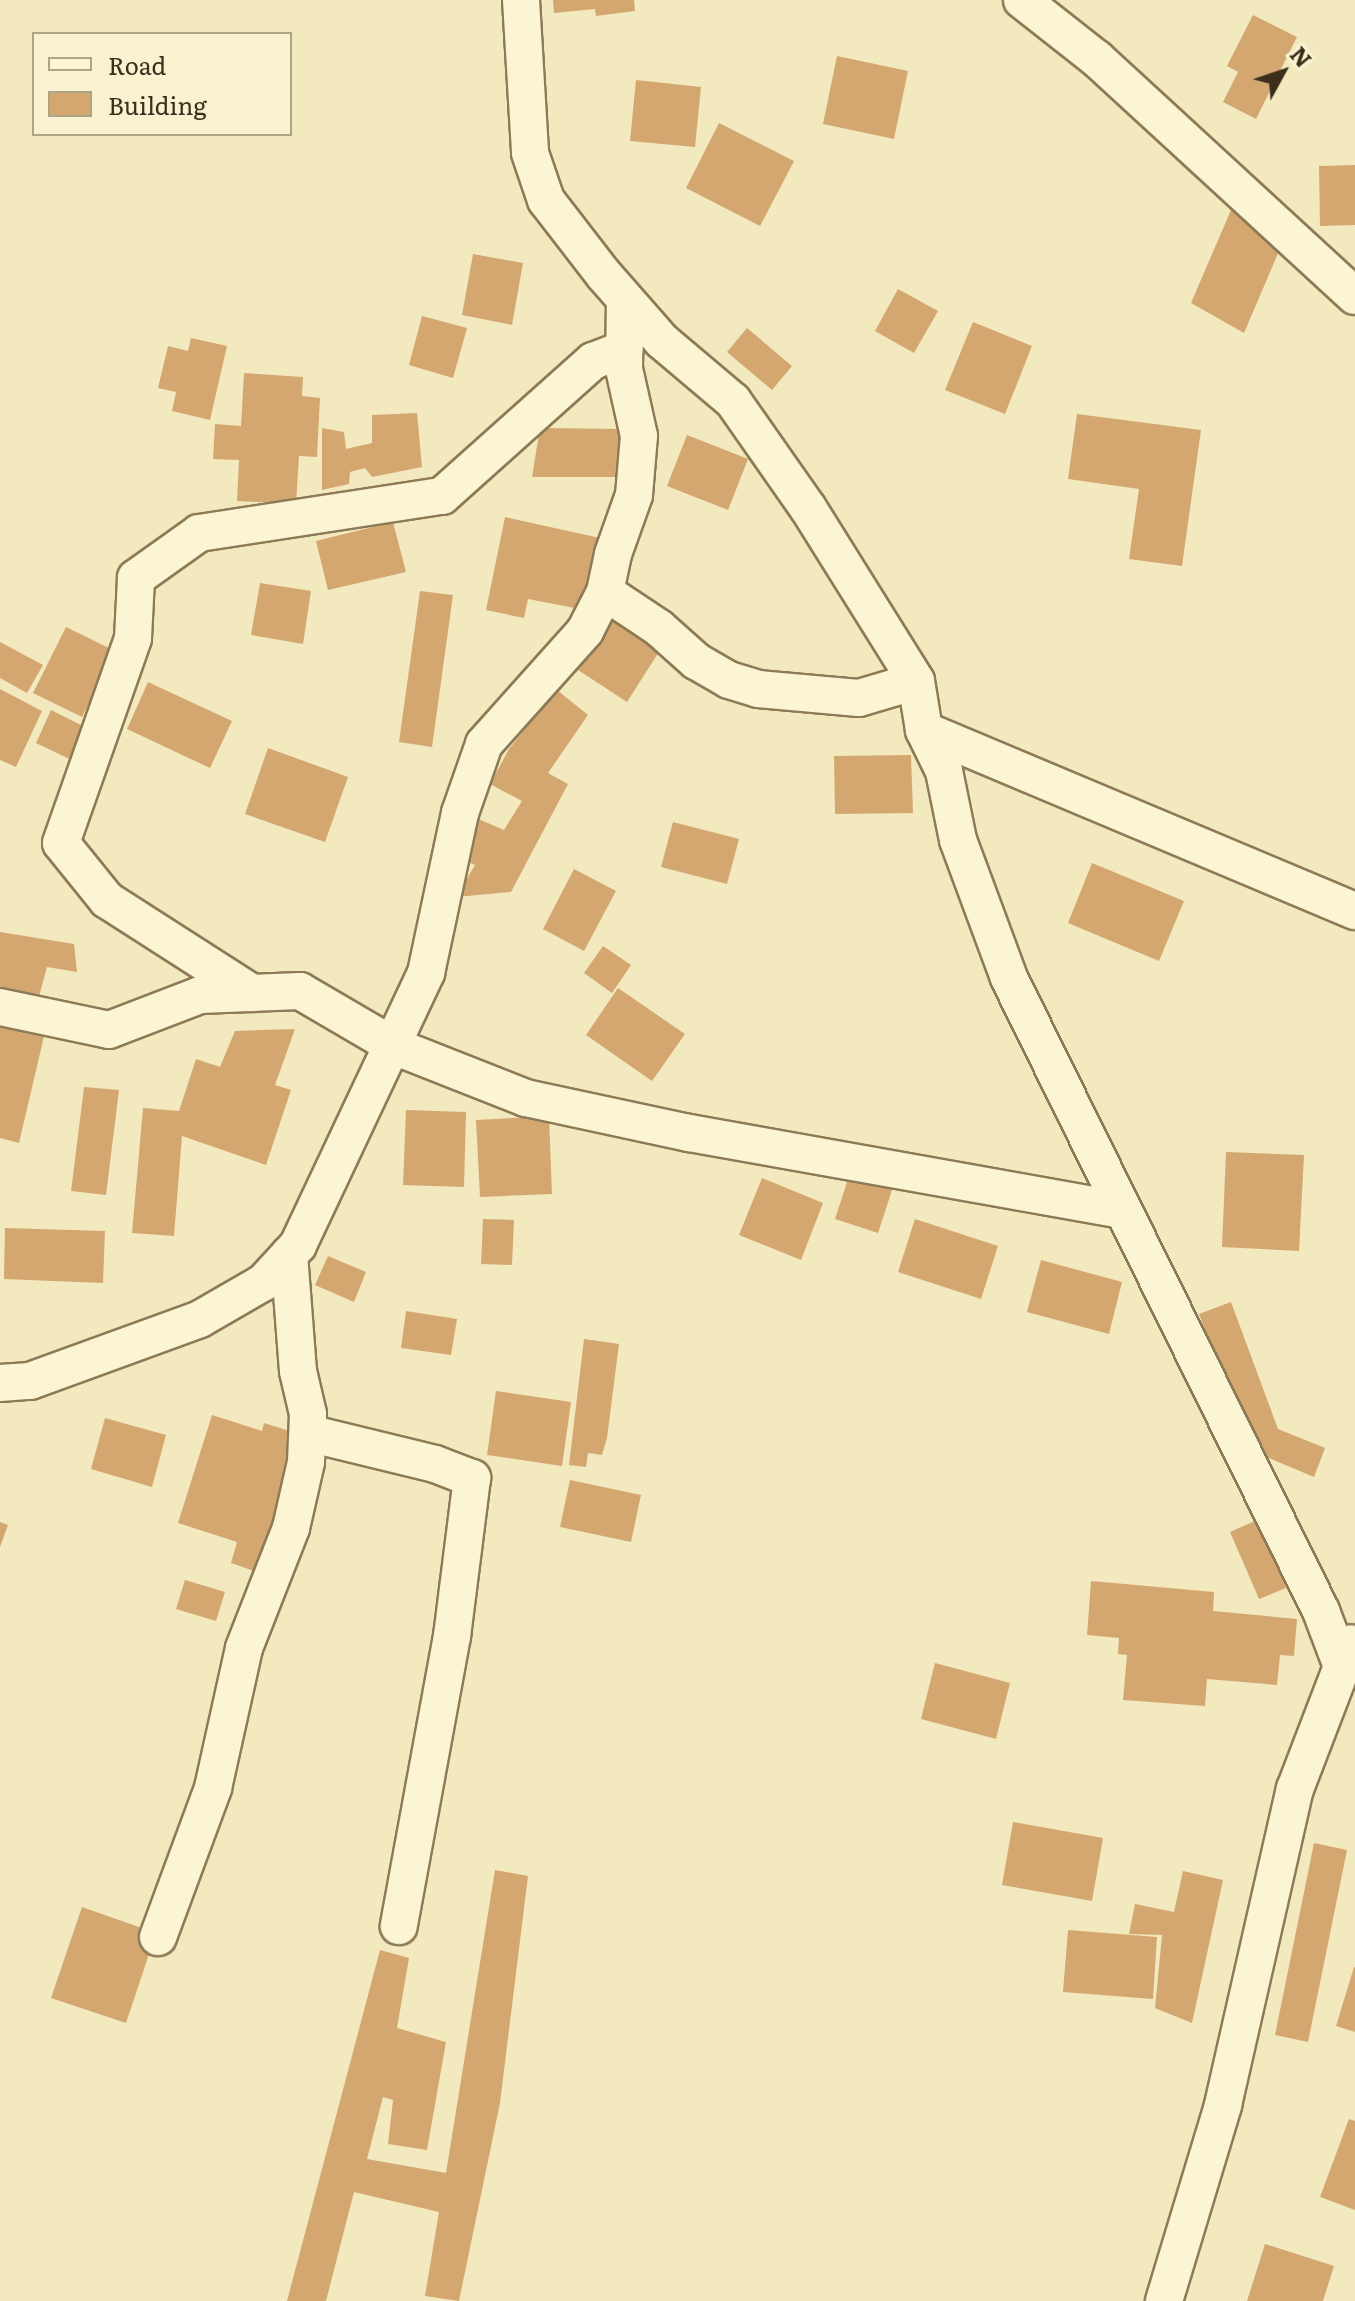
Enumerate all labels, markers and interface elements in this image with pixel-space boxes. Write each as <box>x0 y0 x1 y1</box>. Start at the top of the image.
legend <box>32 32 292 136</box>
north arrow <box>1243 32 1323 112</box>
text: N <box>1283 39 1320 74</box>
text: Road <box>108 47 166 82</box>
text: Building <box>108 87 207 122</box>

